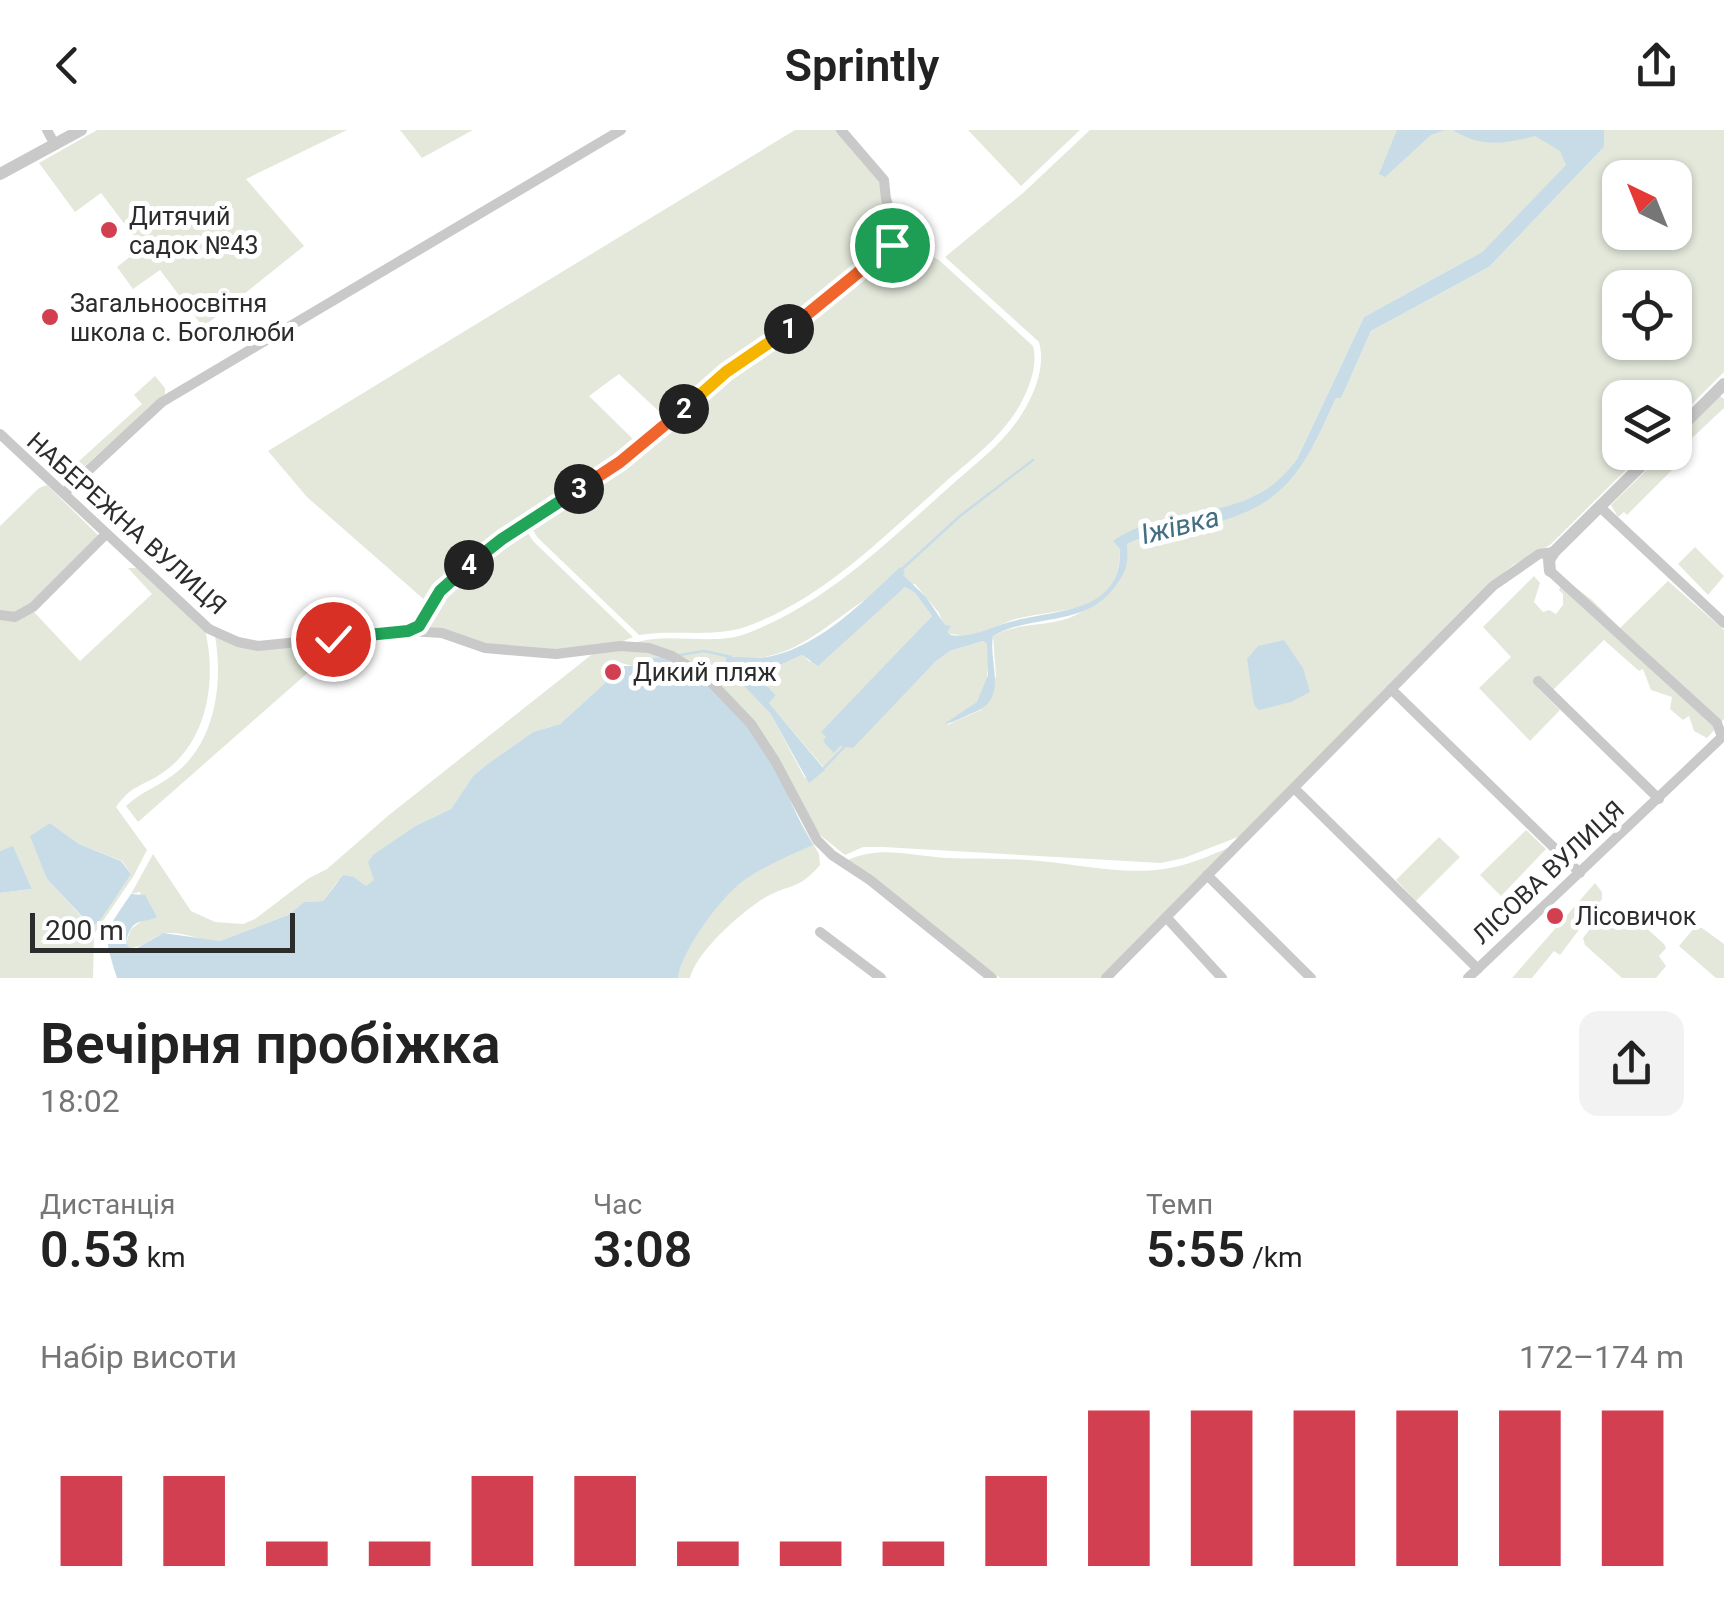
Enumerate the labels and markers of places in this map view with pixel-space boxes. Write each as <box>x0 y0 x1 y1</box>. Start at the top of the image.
place label: Дитячий садок №43 <box>129 202 259 260</box>
pin <box>850 203 935 288</box>
marker: Дитячий садок №43 <box>98 219 120 241</box>
place label: Загальноосвітня школа с. Боголюби <box>70 289 295 347</box>
pin: 1 <box>764 304 814 354</box>
marker: Загальноосвітня школа с. Боголюби <box>39 306 61 328</box>
pin: 2 <box>659 384 709 434</box>
pin: 3 <box>554 464 604 514</box>
pin: 4 <box>444 540 494 590</box>
pin <box>291 597 376 682</box>
place label: Дикий пляж <box>633 658 777 687</box>
marker: Дикий пляж <box>602 661 624 683</box>
place label: Лісовичок <box>1575 902 1697 931</box>
marker: Лісовичок <box>1544 905 1566 927</box>

